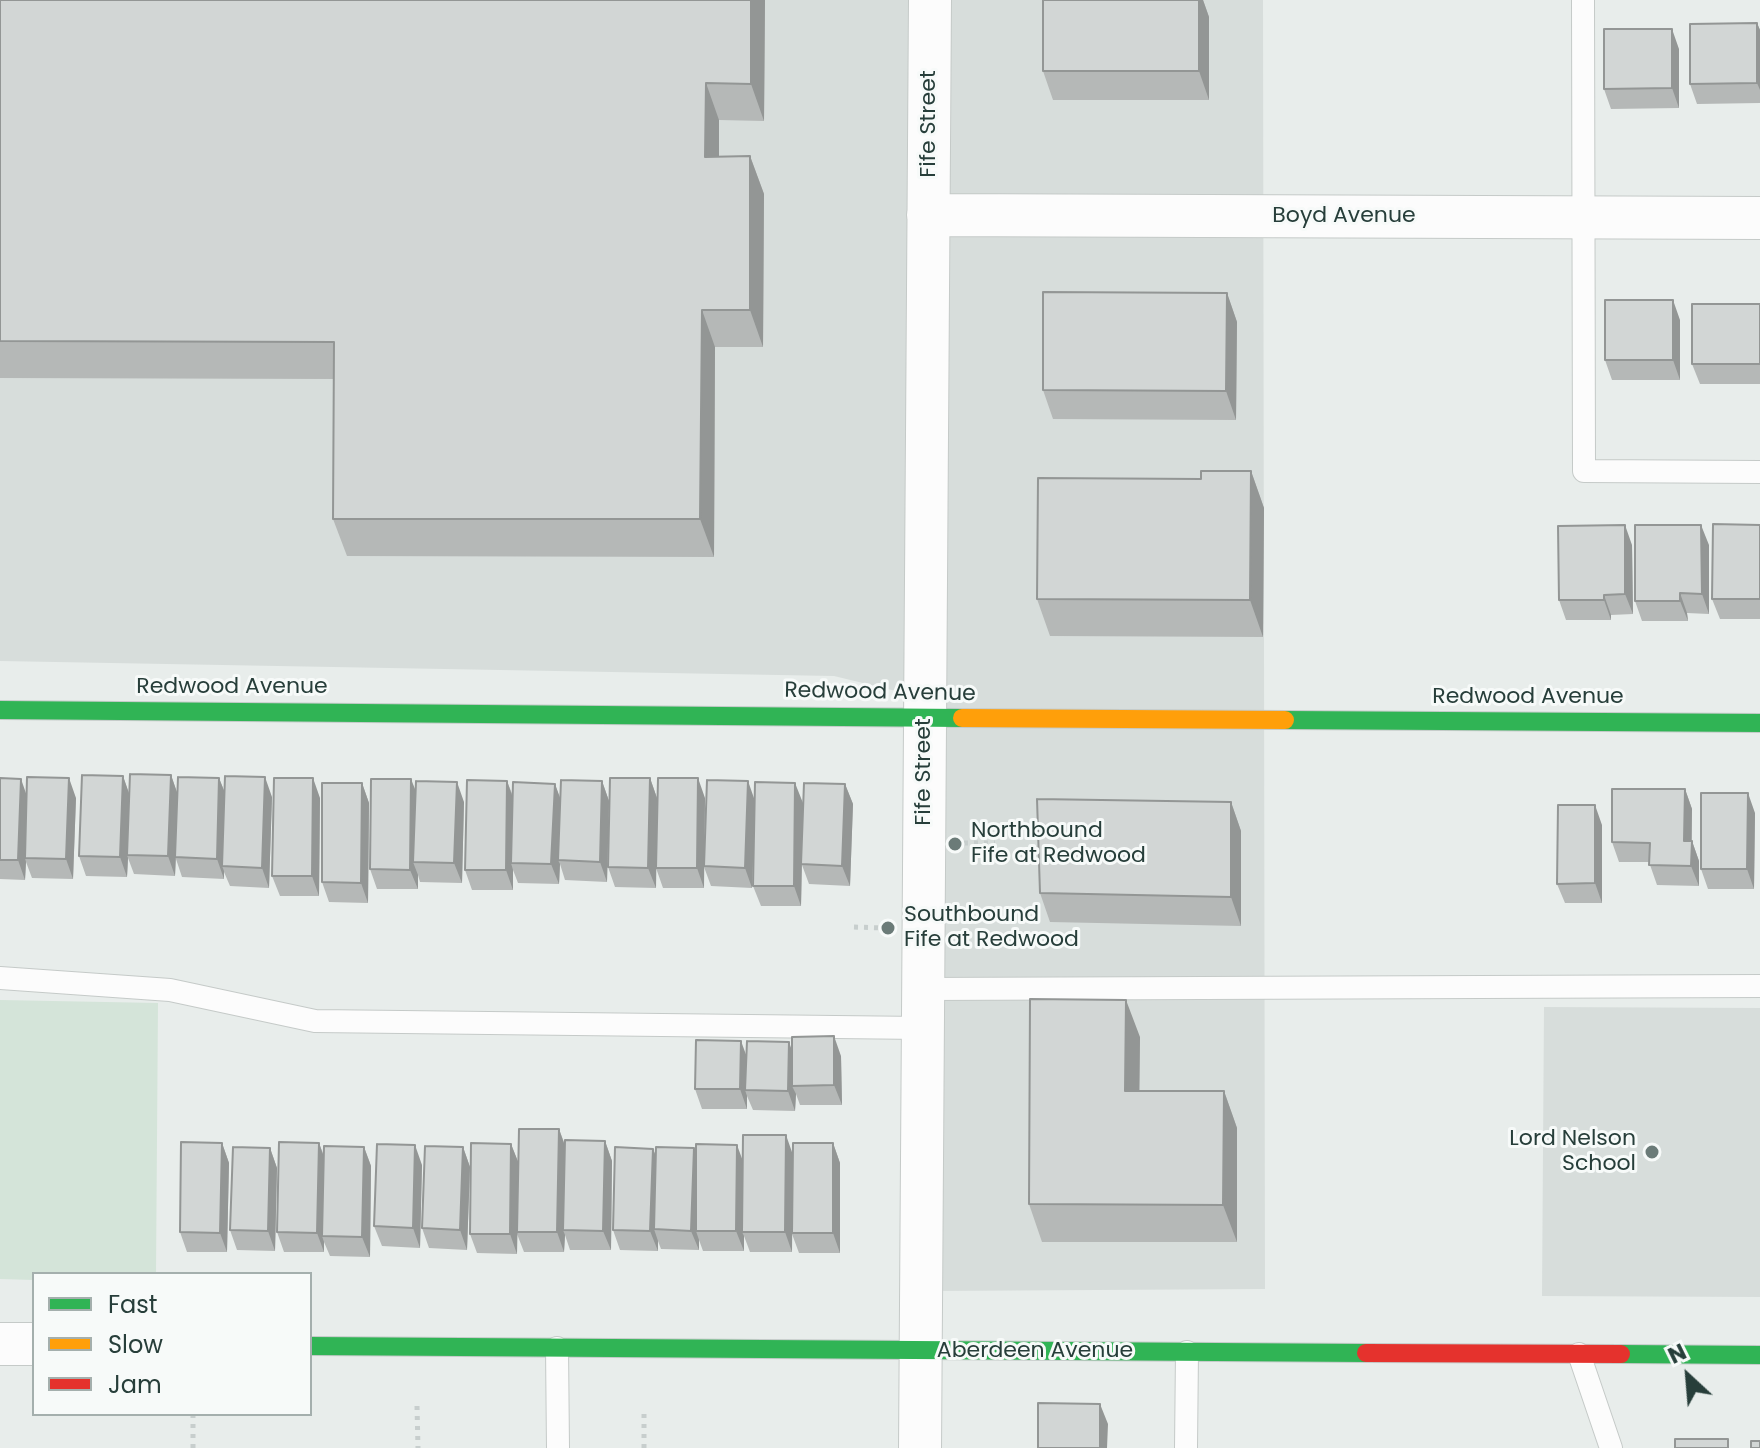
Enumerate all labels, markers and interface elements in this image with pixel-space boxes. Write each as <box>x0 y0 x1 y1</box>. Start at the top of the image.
street label: Fife Street <box>916 70 942 178</box>
street label: Boyd Avenue <box>1272 203 1416 229</box>
street label: Redwood Avenue <box>136 674 328 700</box>
street label: Redwood Avenue <box>784 678 976 708</box>
street label: Redwood Avenue <box>1432 684 1624 710</box>
street label: Fife Street <box>911 718 937 826</box>
place label: Northbound Fife at Redwood <box>971 818 1146 870</box>
marker: Northbound Fife at Redwood <box>946 835 964 853</box>
place label: Southbound Fife at Redwood <box>904 902 1079 954</box>
marker: Southbound Fife at Redwood <box>879 919 897 937</box>
place label: Lord Nelson School <box>1509 1126 1636 1178</box>
marker: Lord Nelson School <box>1643 1143 1661 1161</box>
legend <box>32 1272 312 1416</box>
text: Fast <box>108 1288 158 1321</box>
text: Slow <box>108 1328 163 1361</box>
north arrow <box>1648 1336 1728 1416</box>
text: N <box>1663 1336 1691 1372</box>
street label: Aberdeen Avenue <box>937 1338 1133 1364</box>
text: Jam <box>108 1368 162 1401</box>

